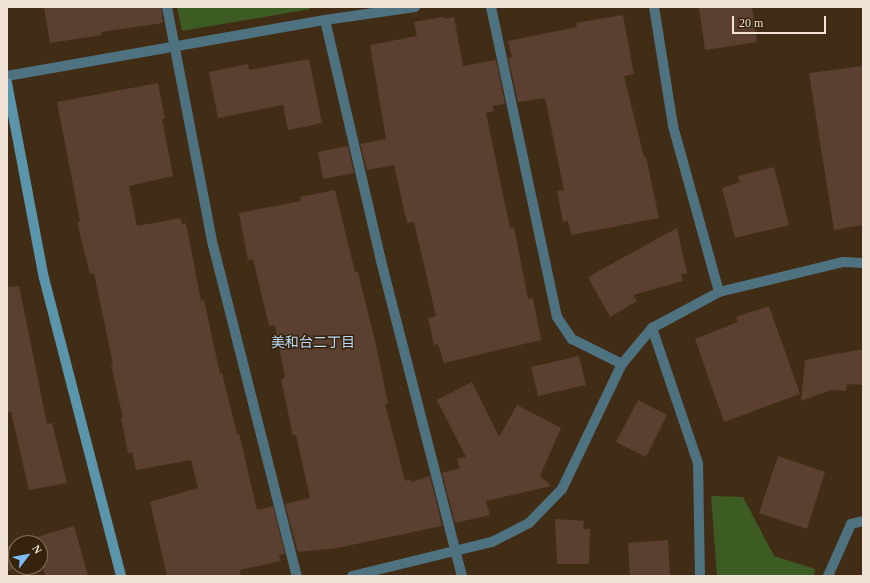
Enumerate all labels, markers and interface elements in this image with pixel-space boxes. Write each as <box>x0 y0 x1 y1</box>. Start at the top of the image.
scale bar <box>734 8 828 34</box>
text: 20 m <box>739 16 763 30</box>
district label: 美和台二丁目 <box>271 335 355 351</box>
north arrow <box>8 535 48 575</box>
text: N <box>30 543 45 556</box>

